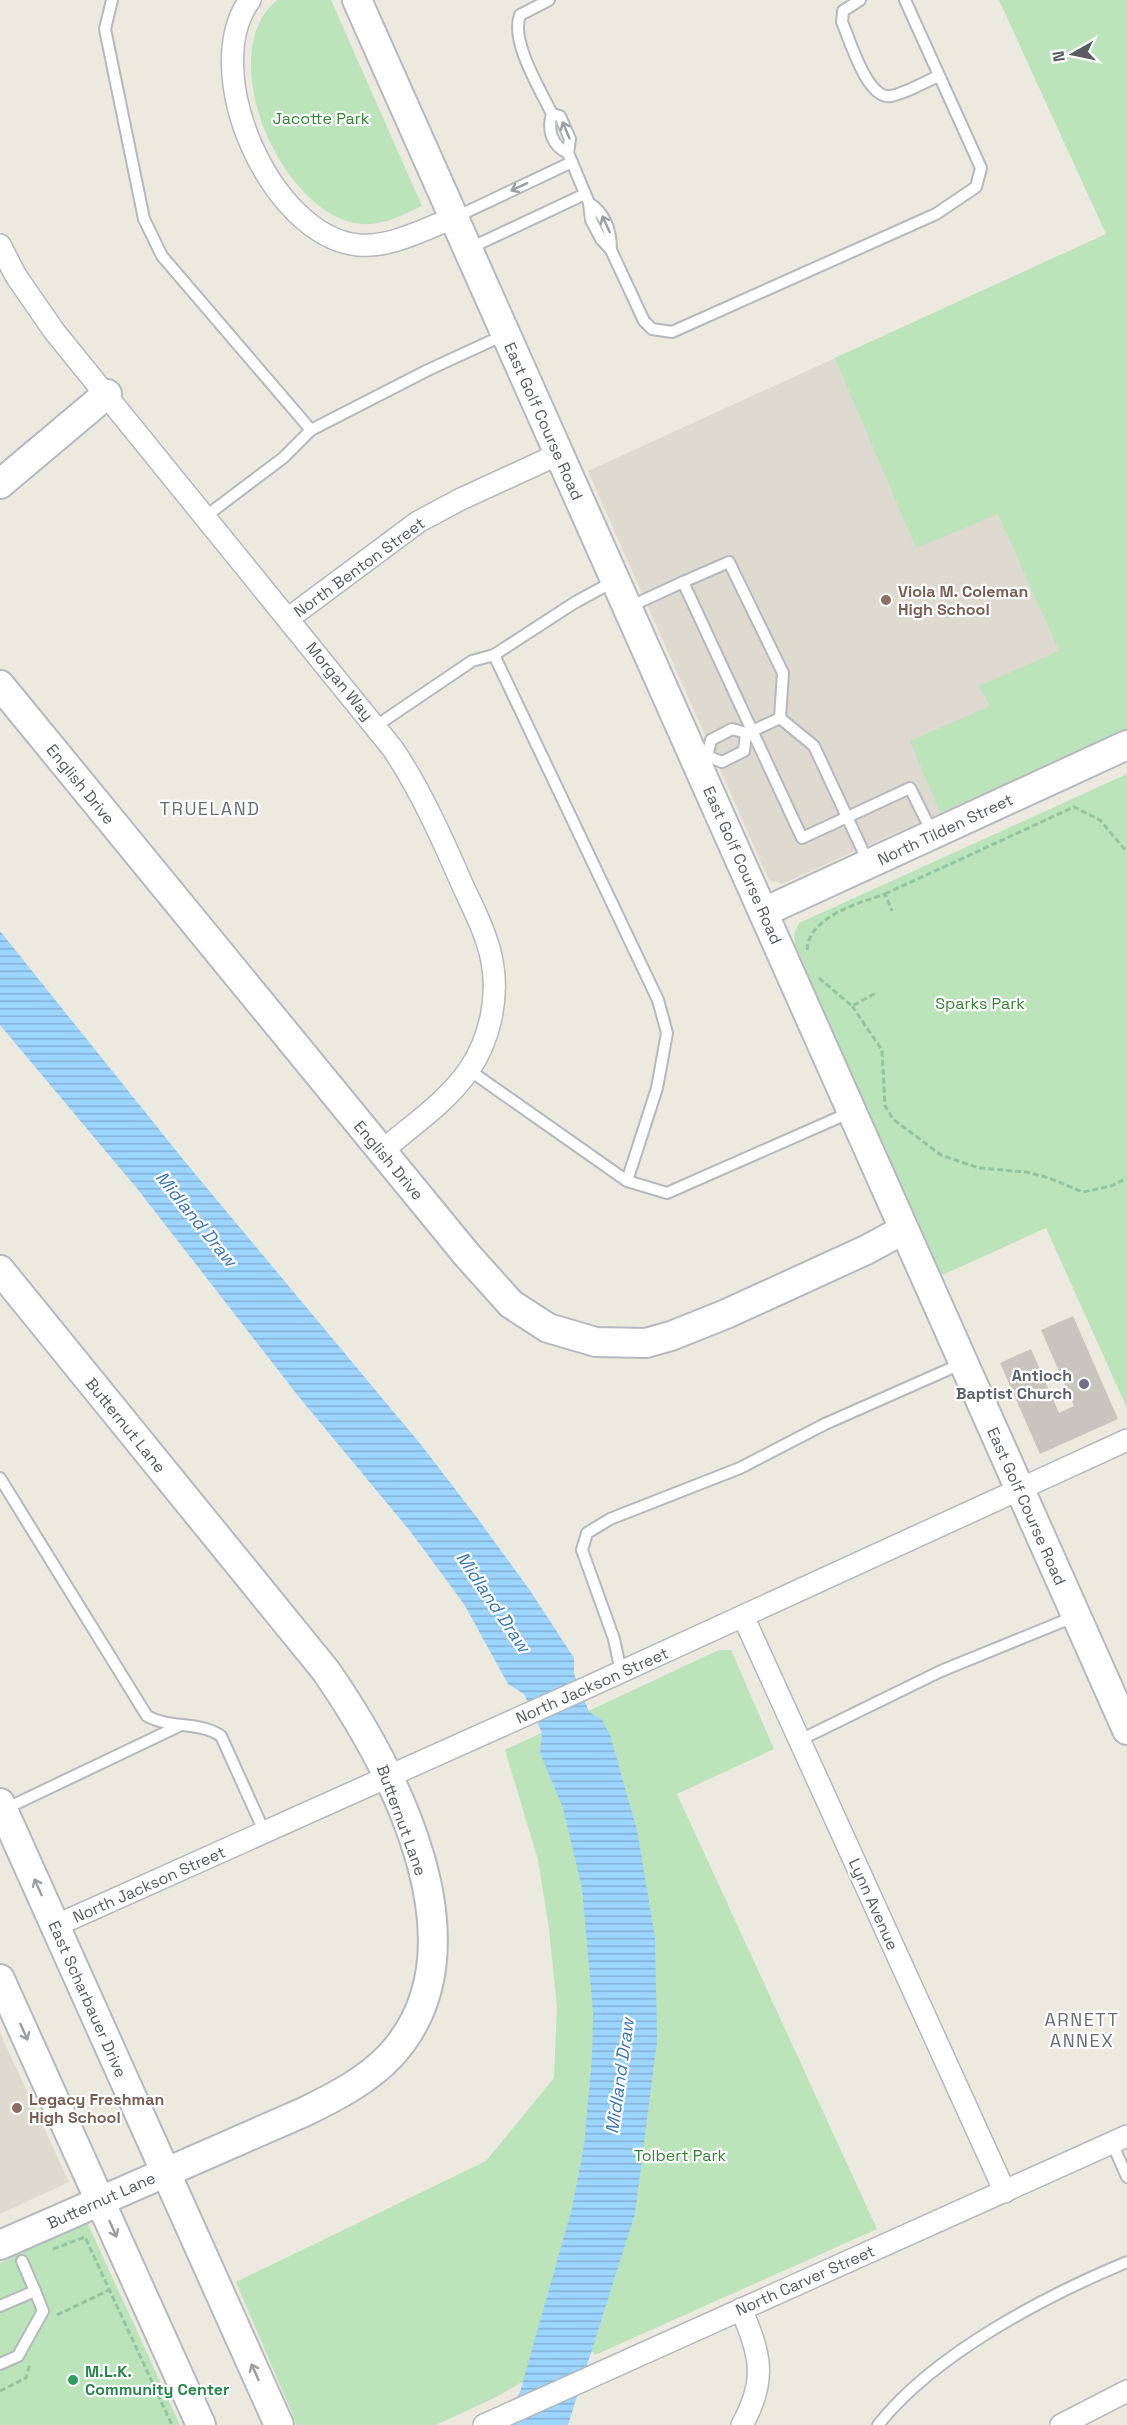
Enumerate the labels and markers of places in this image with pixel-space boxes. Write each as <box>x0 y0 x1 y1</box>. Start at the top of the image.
place label: Viola M. Coleman High School <box>898 581 1028 620</box>
marker: Viola M. Coleman High School <box>879 593 893 607</box>
place label: Antioch Baptist Church <box>956 1365 1072 1404</box>
marker: Antioch Baptist Church <box>1077 1377 1091 1391</box>
place label: Legacy Freshman High School <box>29 2089 164 2128</box>
marker: Legacy Freshman High School <box>10 2101 24 2115</box>
place label: M.L.K. Community Center <box>85 2361 229 2400</box>
marker: M.L.K. Community Center <box>66 2373 80 2387</box>

